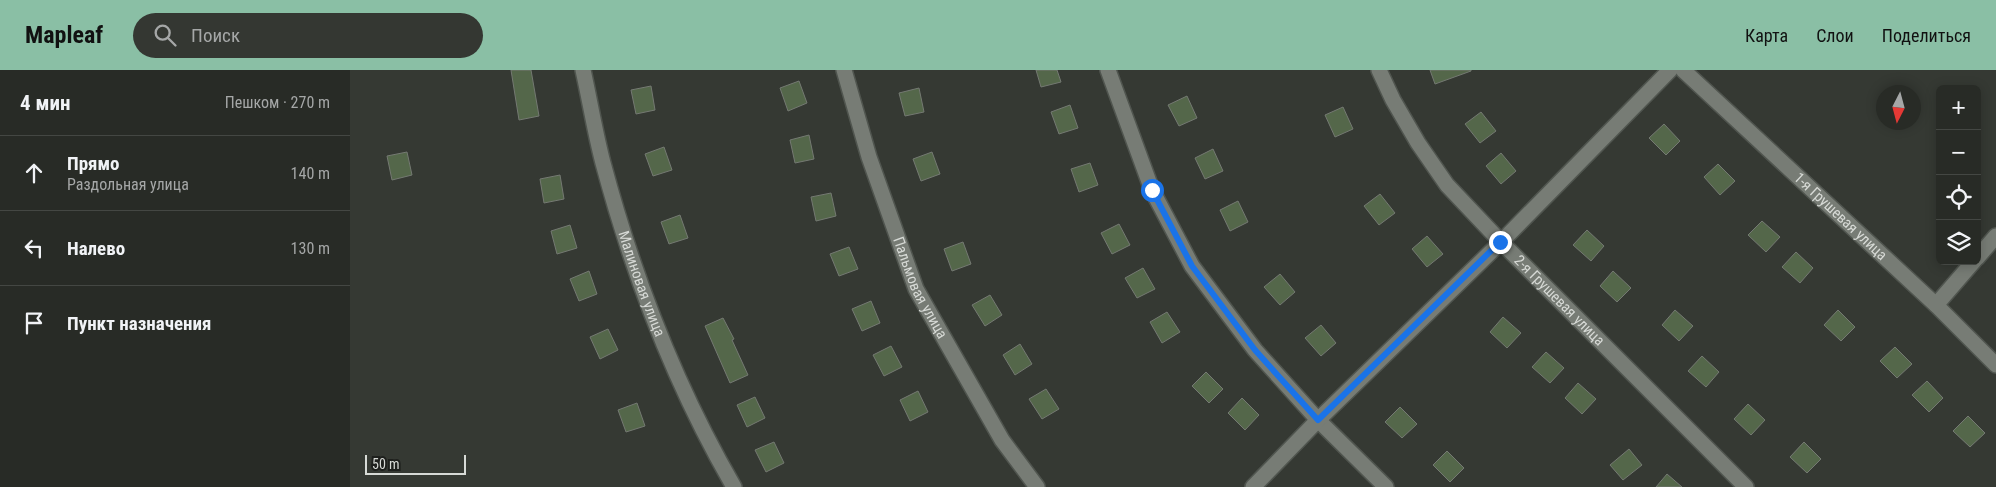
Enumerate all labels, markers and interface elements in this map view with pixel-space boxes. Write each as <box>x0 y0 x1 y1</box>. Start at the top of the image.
search box <box>133 13 483 58</box>
text: Mapleaf <box>25 21 103 49</box>
icon: search <box>151 21 179 49</box>
text: Поиск <box>191 24 240 47</box>
text: Карта <box>1745 25 1788 46</box>
text: Слои <box>1816 25 1854 46</box>
text: Поделиться <box>1882 25 1971 46</box>
north arrow <box>1876 85 1921 130</box>
map controls <box>1936 85 1981 265</box>
button: + <box>1936 85 1981 130</box>
text: 4 мин <box>20 91 70 115</box>
text: Пешком · 270 m <box>225 93 330 112</box>
button: − <box>1936 130 1981 175</box>
text: Прямо <box>67 152 120 175</box>
icon: ahead <box>20 159 48 187</box>
text: 140 m <box>291 164 330 183</box>
street label: 1-я Грушевая улица <box>1790 169 1891 264</box>
text: Раздольная улица <box>67 175 189 194</box>
button: locate <box>1936 175 1981 220</box>
route start <box>1141 179 1164 202</box>
button: layers <box>1936 220 1981 265</box>
street label: Малиновая улица <box>614 229 669 339</box>
route end <box>1489 231 1512 254</box>
icon: left <box>20 234 48 262</box>
street label: Пальмовая улица <box>889 234 951 342</box>
text: Налево <box>67 237 125 260</box>
text: 130 m <box>291 239 330 258</box>
street label: 2-я Грушевая улица <box>1510 251 1608 349</box>
icon: arrive <box>20 309 48 337</box>
text: Пункт назначения <box>67 312 211 335</box>
scale bar <box>365 452 466 475</box>
text: 50 m <box>372 456 400 472</box>

